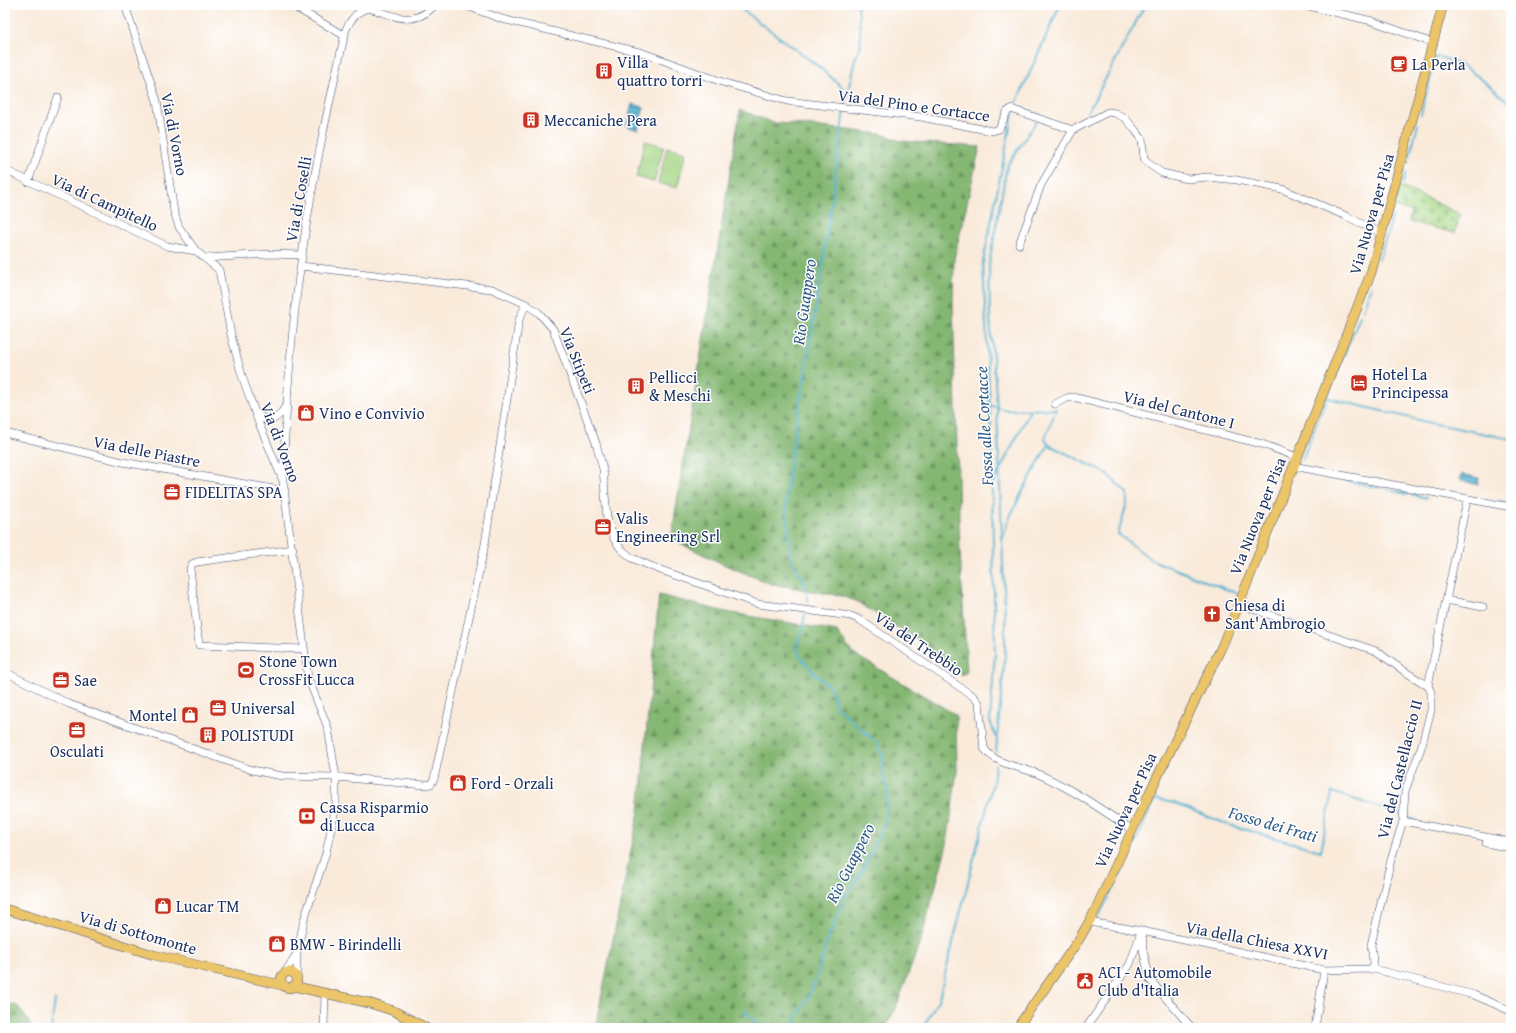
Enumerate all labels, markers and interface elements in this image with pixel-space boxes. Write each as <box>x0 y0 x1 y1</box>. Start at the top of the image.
place label: Villa quattro torri <box>617 50 703 92</box>
place label: La Perla <box>1412 52 1466 76</box>
cafe icon: La Perla <box>1389 54 1409 74</box>
building icon: Villa quattro torri <box>594 61 614 81</box>
street label: Via del Pino e Cortacce <box>836 82 992 128</box>
street label: Via di Vorno <box>155 90 195 178</box>
place label: Meccaniche Pera <box>544 108 657 132</box>
building icon: Meccaniche Pera <box>521 110 541 130</box>
street label: Via Nuova per Pisa <box>1342 150 1400 277</box>
street label: Via di Coselli <box>279 154 317 244</box>
street label: Via di Campitello <box>48 167 162 237</box>
water label: Rio Guappero <box>785 257 822 347</box>
street label: Via Stipeti <box>554 323 602 398</box>
place label: Hotel La Principessa <box>1372 362 1449 404</box>
place label: Pellicci & Meschi <box>649 365 711 407</box>
water label: Fossa alle Cortacce <box>968 365 999 488</box>
hotel icon: Hotel La Principessa <box>1349 373 1369 393</box>
building icon: Pellicci & Meschi <box>626 376 646 396</box>
street label: Via del Cantone I <box>1121 384 1237 434</box>
street label: Via di Vorno <box>255 398 307 486</box>
place label: Vino e Convivio <box>319 401 425 425</box>
shop icon: Vino e Convivio <box>296 403 316 423</box>
street label: Via delle Piastre <box>91 429 203 473</box>
street label: Via Nuova per Pisa <box>1222 453 1292 578</box>
place label: FIDELITAS SPA <box>185 480 283 504</box>
office icon: FIDELITAS SPA <box>162 482 182 502</box>
place label: Valis Engineering Srl <box>616 506 720 548</box>
office icon: Valis Engineering Srl <box>593 517 613 537</box>
place label: Chiesa di Sant'Ambrogio <box>1225 593 1325 635</box>
street label: Via del Trebbio <box>870 604 968 682</box>
church icon: Chiesa di Sant'Ambrogio <box>1202 604 1222 624</box>
place label: Stone Town CrossFit Lucca <box>259 649 355 691</box>
sports icon: Stone Town CrossFit Lucca <box>236 660 256 680</box>
place label: Sae <box>74 668 97 692</box>
office icon: Sae <box>51 670 71 690</box>
place label: Universal <box>231 696 296 720</box>
street label: Via del Castellaccio II <box>1370 697 1428 841</box>
office icon: Universal <box>208 698 228 718</box>
place label: Montel <box>129 703 178 727</box>
shop icon: Montel <box>180 705 200 725</box>
office icon: Osculati <box>67 720 87 740</box>
place label: POLISTUDI <box>221 723 294 747</box>
building icon: POLISTUDI <box>198 725 218 745</box>
place label: Osculati <box>50 739 105 763</box>
street label: Via Nuova per Pisa <box>1088 748 1162 872</box>
place label: Ford - Orzali <box>471 771 554 795</box>
shop icon: Ford - Orzali <box>448 773 468 793</box>
place label: Cassa Risparmio di Lucca <box>320 795 429 837</box>
water label: Fosso dei Frati <box>1225 799 1321 848</box>
bank icon: Cassa Risparmio di Lucca <box>297 806 317 826</box>
water label: Rio Guappero <box>818 819 880 908</box>
place label: Lucar TM <box>176 894 239 918</box>
shop icon: Lucar TM <box>153 896 173 916</box>
street label: Via di Sottomonte <box>76 904 200 960</box>
street label: Via della Chiesa XXVI <box>1184 914 1330 966</box>
place label: BMW - Birindelli <box>290 932 402 956</box>
shop icon: BMW - Birindelli <box>267 934 287 954</box>
place label: ACI - Automobile Club d'Italia <box>1098 960 1212 1002</box>
public building icon: ACI - Automobile Club d'Italia <box>1075 971 1095 991</box>

